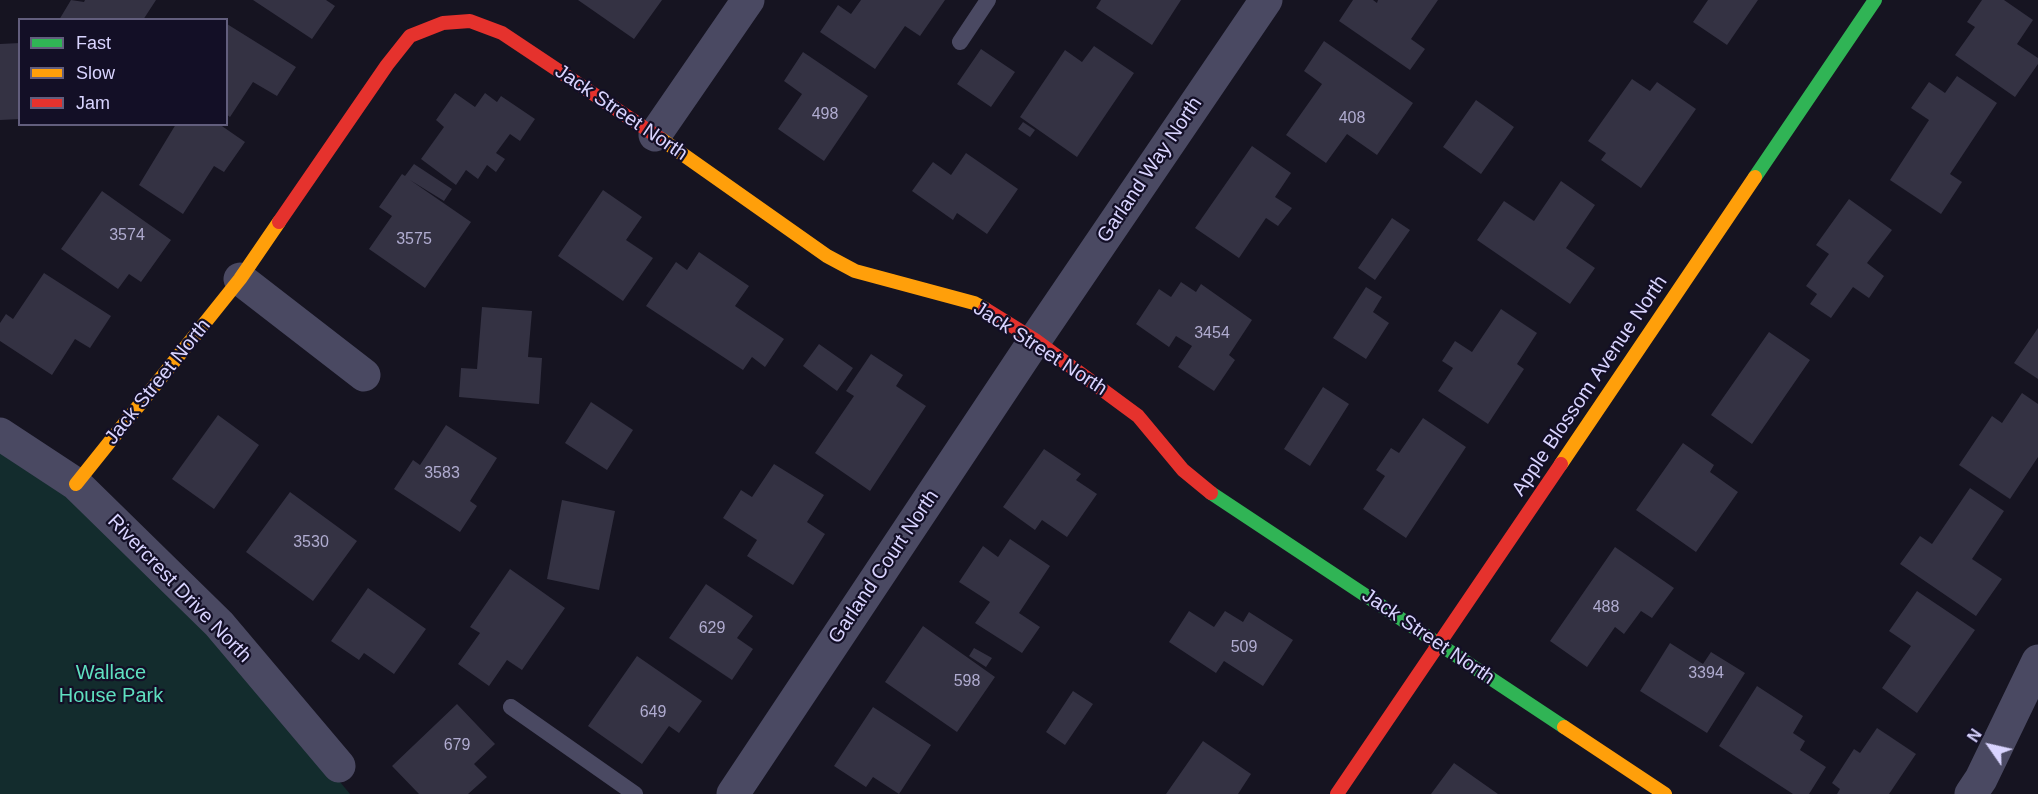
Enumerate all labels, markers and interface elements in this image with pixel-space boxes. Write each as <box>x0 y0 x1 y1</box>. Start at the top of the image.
legend <box>18 18 228 126</box>
text: Fast <box>76 33 111 53</box>
street label: Jack Street North <box>550 60 692 166</box>
text: Slow <box>76 63 115 83</box>
text: Jam <box>76 93 110 113</box>
street label: Garland Way North <box>1092 93 1208 247</box>
house number: 498 <box>812 105 838 125</box>
house number: 408 <box>1339 109 1365 129</box>
house number: 3574 <box>109 226 145 246</box>
house number: 3575 <box>396 230 432 250</box>
street label: Apple Blossom Avenue North <box>1507 271 1673 501</box>
street label: Jack Street North <box>969 297 1111 401</box>
street label: Jack Street North <box>100 314 216 450</box>
house number: 3454 <box>1194 324 1230 344</box>
house number: 3583 <box>424 464 460 484</box>
street label: Garland Court North <box>824 486 944 648</box>
street label: Rivercrest Drive North <box>102 510 256 668</box>
house number: 3530 <box>293 533 329 553</box>
street label: Jack Street North <box>1357 584 1499 690</box>
house number: 488 <box>1593 598 1619 618</box>
house number: 629 <box>699 619 725 639</box>
house number: 509 <box>1231 638 1257 658</box>
park label: Wallace House Park <box>59 661 163 708</box>
house number: 3394 <box>1688 664 1724 684</box>
house number: 598 <box>954 672 980 692</box>
house number: 649 <box>640 703 666 723</box>
north arrow <box>1960 716 2020 776</box>
text: N <box>1964 726 1985 745</box>
house number: 679 <box>444 736 470 756</box>

